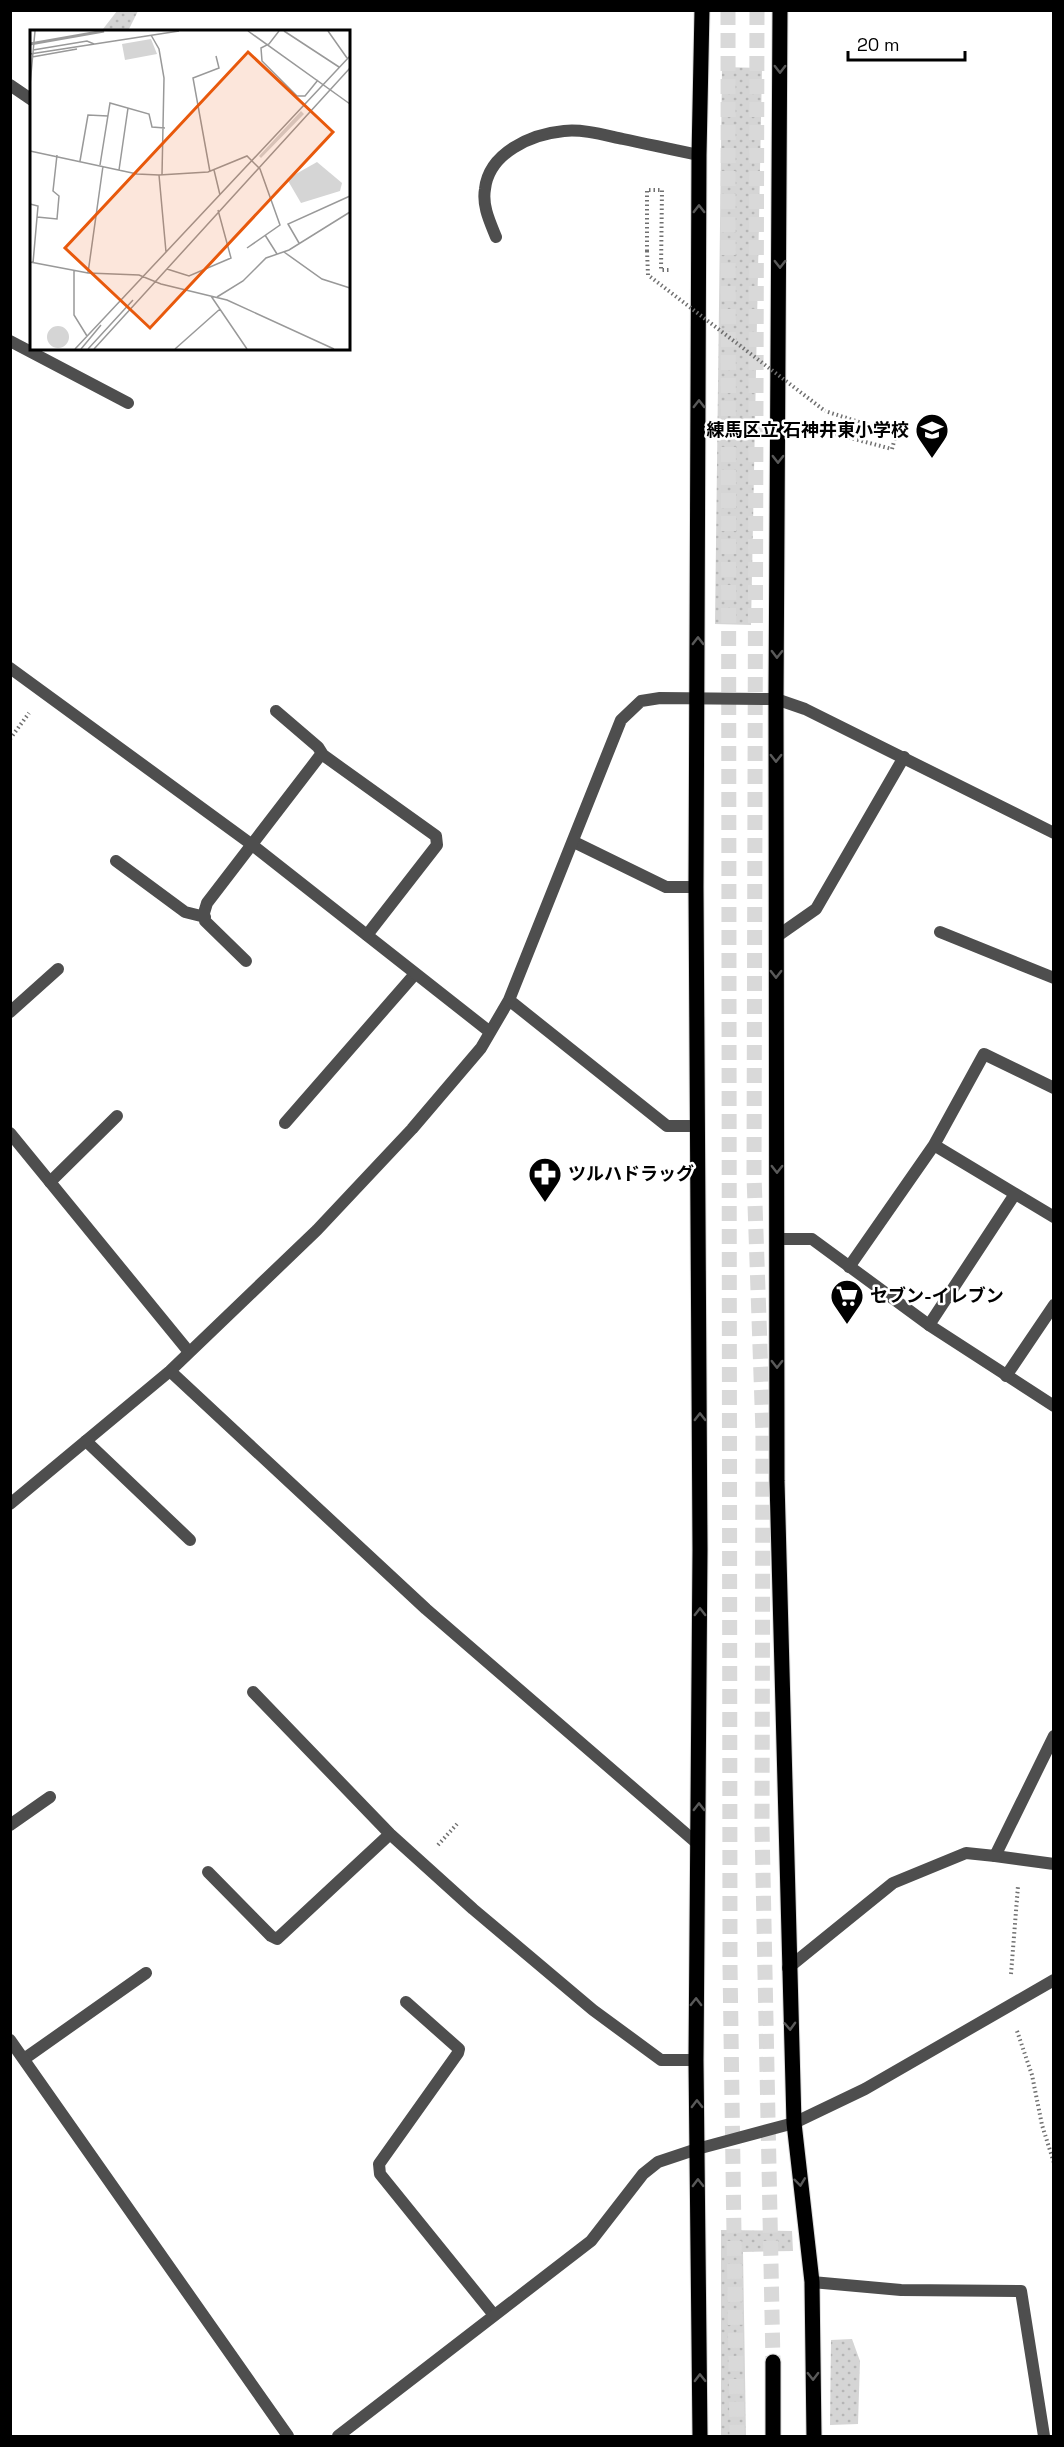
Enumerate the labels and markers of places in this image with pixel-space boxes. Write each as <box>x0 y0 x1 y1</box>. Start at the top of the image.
school or university icon: 練馬区立 石神井東小学校 <box>914 412 950 459</box>
place label: 練馬区立 石神井東小学校 <box>706 418 909 441</box>
pharmacy icon: ツルハドラッグ <box>527 1156 563 1203</box>
place label: ツルハドラッグ <box>568 1162 694 1185</box>
supermarket icon: セブン-イレブン <box>829 1278 865 1325</box>
place label: セブン-イレブン <box>870 1284 1004 1307</box>

